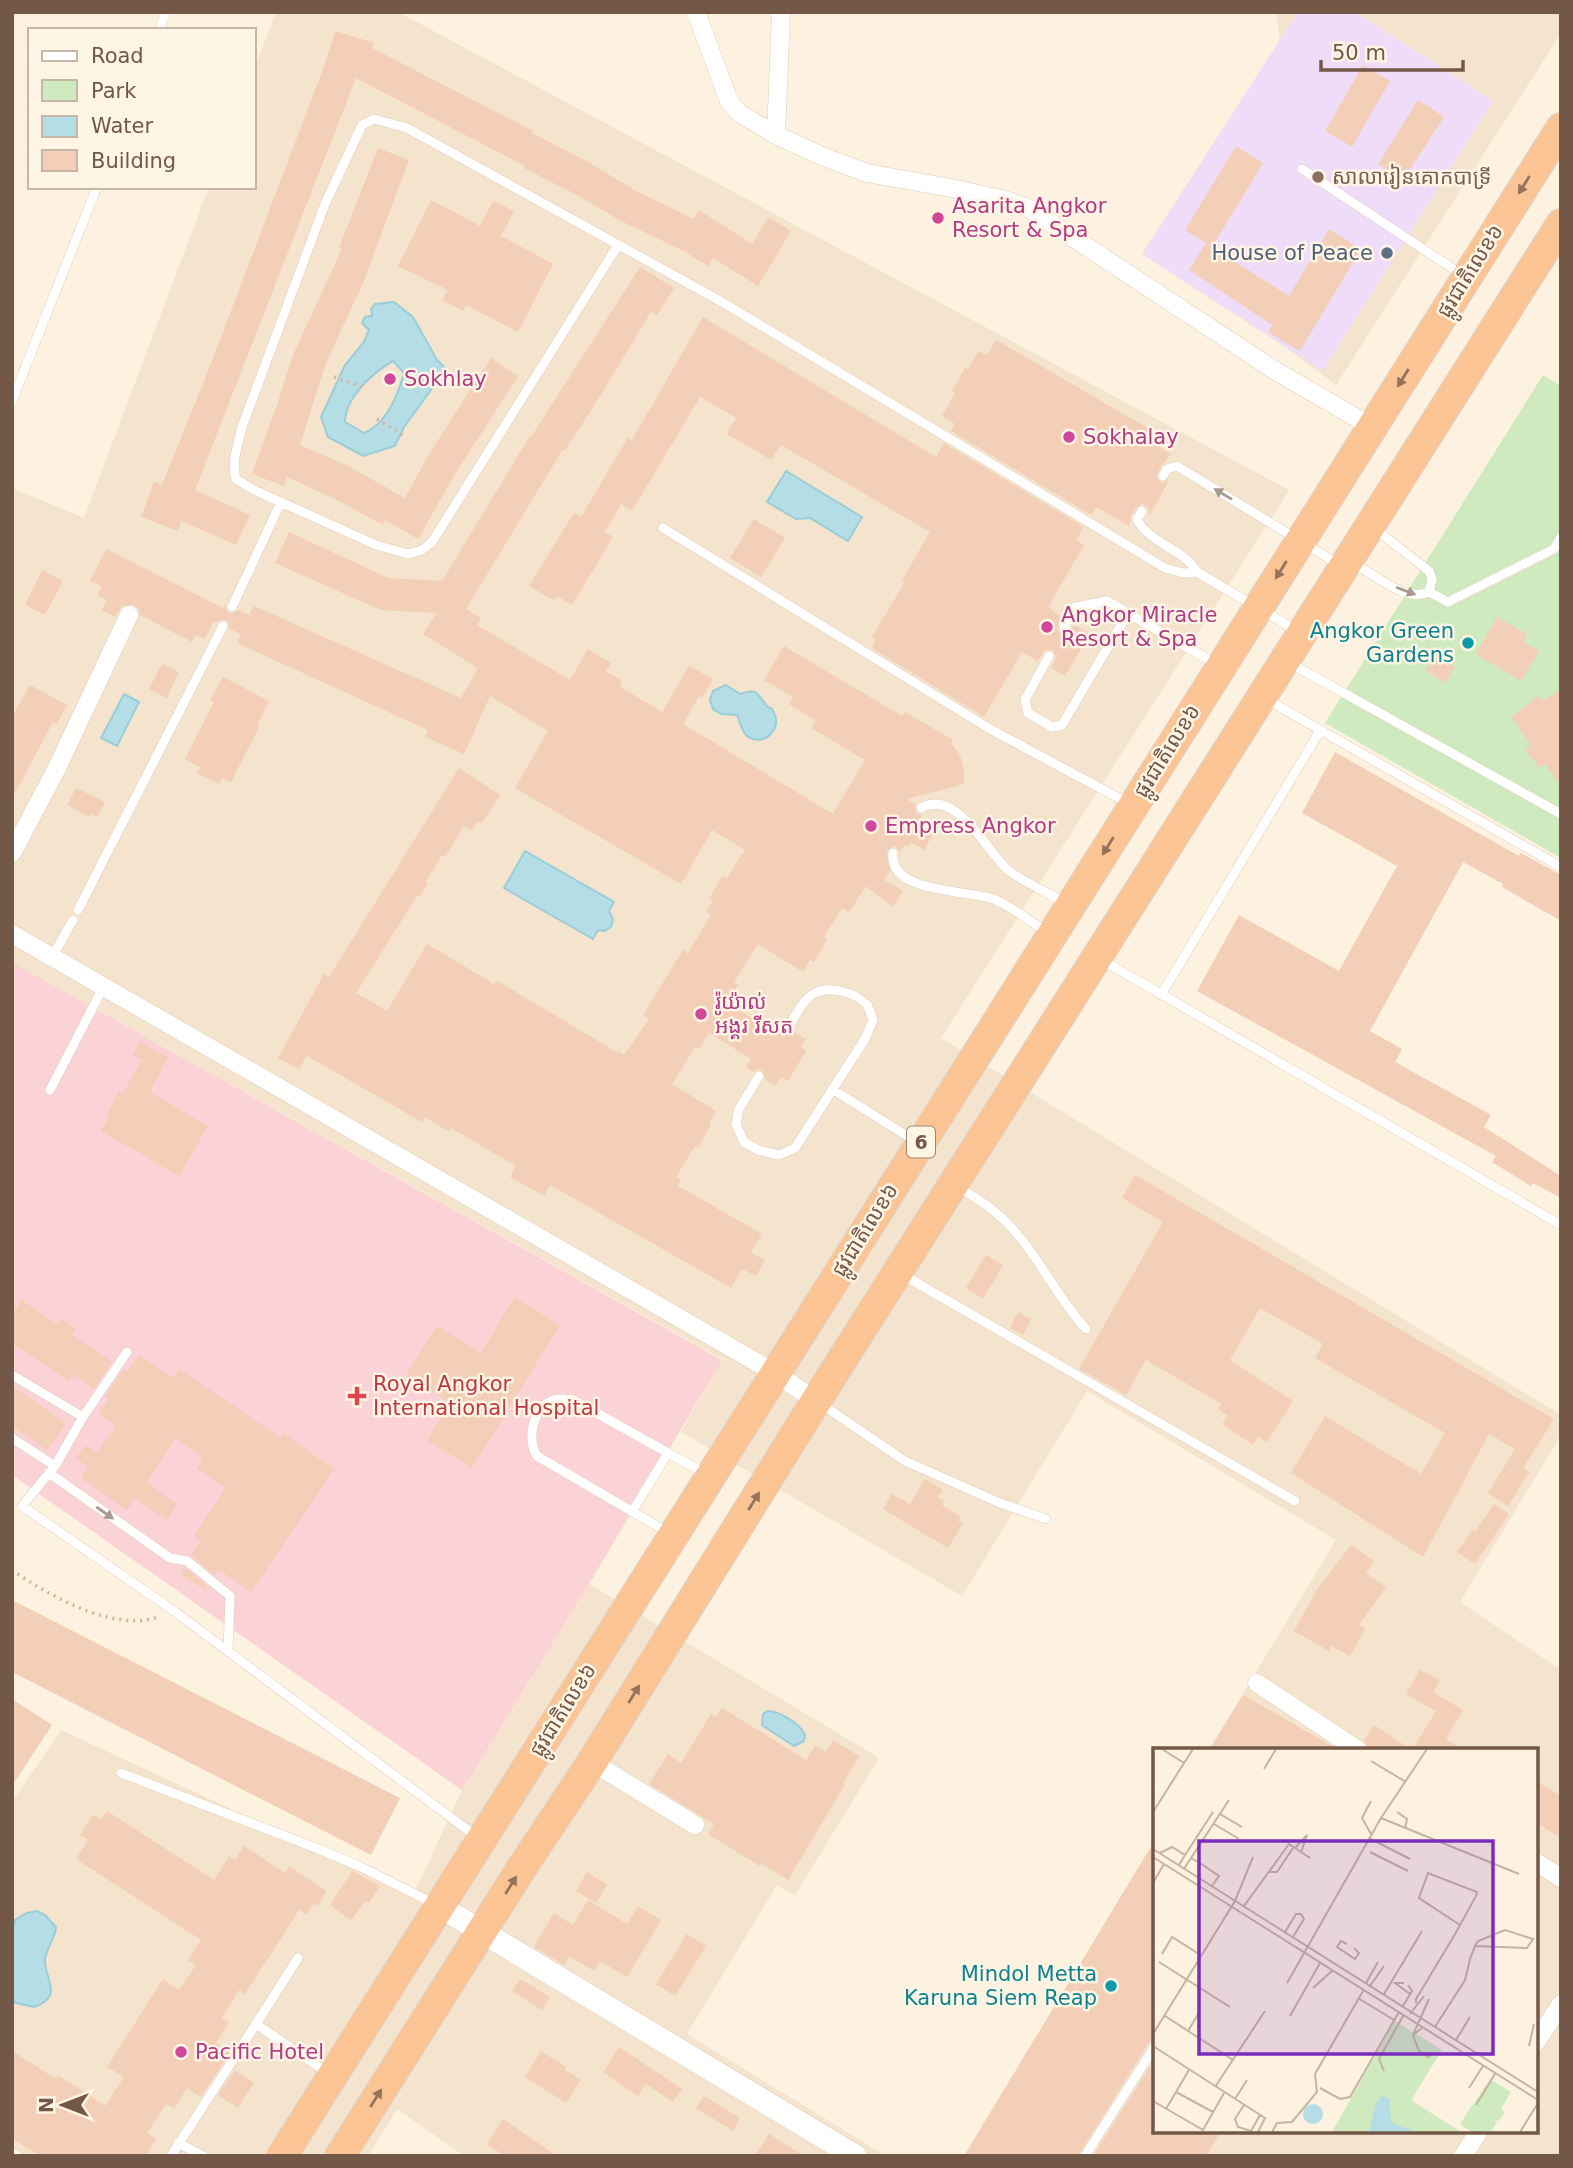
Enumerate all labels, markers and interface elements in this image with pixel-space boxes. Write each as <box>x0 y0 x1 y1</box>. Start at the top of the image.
legend <box>28 28 256 189</box>
scale bar <box>1321 28 1463 72</box>
text: 50 m <box>1332 41 1386 65</box>
text: Road <box>91 44 144 68</box>
text: Park <box>91 79 137 103</box>
text: Water <box>91 114 153 138</box>
text: Building <box>91 149 176 173</box>
place label: សាលារៀនគោកបាទ្រី <box>1332 163 1491 190</box>
marker: សាលារៀនគោកបាទ្រី <box>1310 169 1326 185</box>
one-way arrow <box>1518 176 1531 195</box>
place label: Asarita Angkor Resort & Spa <box>952 194 1107 242</box>
marker: Asarita Angkor Resort & Spa <box>930 210 946 226</box>
street label: ផ្លូវជាតិលេខ៦ <box>1432 220 1514 326</box>
place label: House of Peace <box>1211 241 1373 265</box>
marker: House of Peace <box>1379 245 1395 261</box>
place label: Sokhlay <box>404 367 487 391</box>
one-way arrow <box>1396 368 1409 387</box>
marker: Sokhlay <box>382 371 398 387</box>
place label: Sokhalay <box>1083 425 1179 449</box>
marker: Sokhalay <box>1061 429 1077 445</box>
one-way arrow <box>1213 488 1232 500</box>
one-way arrow <box>1274 561 1288 579</box>
one-way arrow <box>1396 586 1417 597</box>
place label: Angkor Miracle Resort & Spa <box>1061 603 1217 651</box>
marker: Angkor Miracle Resort & Spa <box>1039 619 1055 635</box>
place label: Angkor Green Gardens <box>1310 619 1454 667</box>
marker: Angkor Green Gardens <box>1460 635 1476 651</box>
street label: ផ្លូវជាតិលេខ៦ <box>1129 700 1211 806</box>
place label: Empress Angkor <box>885 814 1056 838</box>
marker: Empress Angkor <box>863 818 879 834</box>
one-way arrow <box>1101 836 1114 855</box>
place label: រ៉ូយ៉ាល់ អង្គរ រីសត <box>714 990 793 1040</box>
marker: រ៉ូយ៉ាល់ អង្គរ រីសត <box>693 1006 709 1022</box>
road number: 6 <box>907 1126 935 1158</box>
street label: ផ្លូវជាតិលេខ៦ <box>827 1179 909 1285</box>
place label: Royal Angkor International Hospital <box>373 1372 599 1420</box>
marker: Royal Angkor International Hospital <box>347 1386 367 1406</box>
one-way arrow <box>748 1491 761 1510</box>
one-way arrow <box>96 1505 114 1519</box>
street label: ផ្លូវជាតិលេខ៦ <box>525 1659 607 1765</box>
one-way arrow <box>628 1684 640 1703</box>
inset map <box>1153 1748 1538 2133</box>
one-way arrow <box>504 1875 517 1895</box>
place label: Mindol Metta Karuna Siem Reap <box>904 1962 1097 2010</box>
marker: Mindol Metta Karuna Siem Reap <box>1103 1978 1119 1994</box>
place label: Pacific Hotel <box>195 2040 324 2064</box>
marker: Pacific Hotel <box>173 2044 189 2060</box>
north arrow <box>28 2070 98 2140</box>
one-way arrow <box>370 2088 383 2108</box>
text: N <box>35 2097 57 2113</box>

